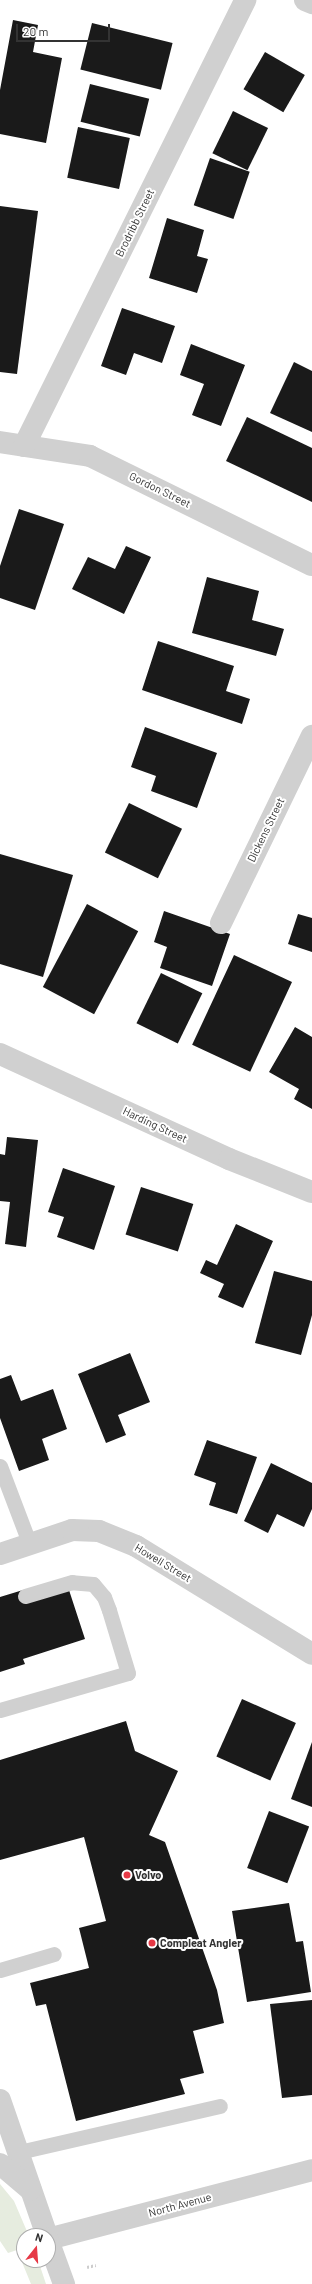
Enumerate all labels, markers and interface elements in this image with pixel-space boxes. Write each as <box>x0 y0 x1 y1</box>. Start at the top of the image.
scale bar <box>18 16 112 42</box>
text: 20 m <box>23 24 49 38</box>
street label: Brodribb Street <box>113 187 157 259</box>
street label: Gordon Street <box>127 469 193 511</box>
street label: Dickens Street <box>245 796 287 864</box>
street label: Harding Street <box>121 1104 189 1146</box>
street label: Howell Street <box>132 1541 194 1585</box>
place label: Volvo <box>135 1868 161 1882</box>
marker: Volvo <box>122 1870 132 1880</box>
place label: Compleat Angler <box>160 1936 241 1950</box>
marker: Compleat Angler <box>147 1938 157 1948</box>
street label: North Avenue <box>147 2190 213 2220</box>
north arrow <box>16 2228 56 2268</box>
text: N <box>34 2230 45 2244</box>

